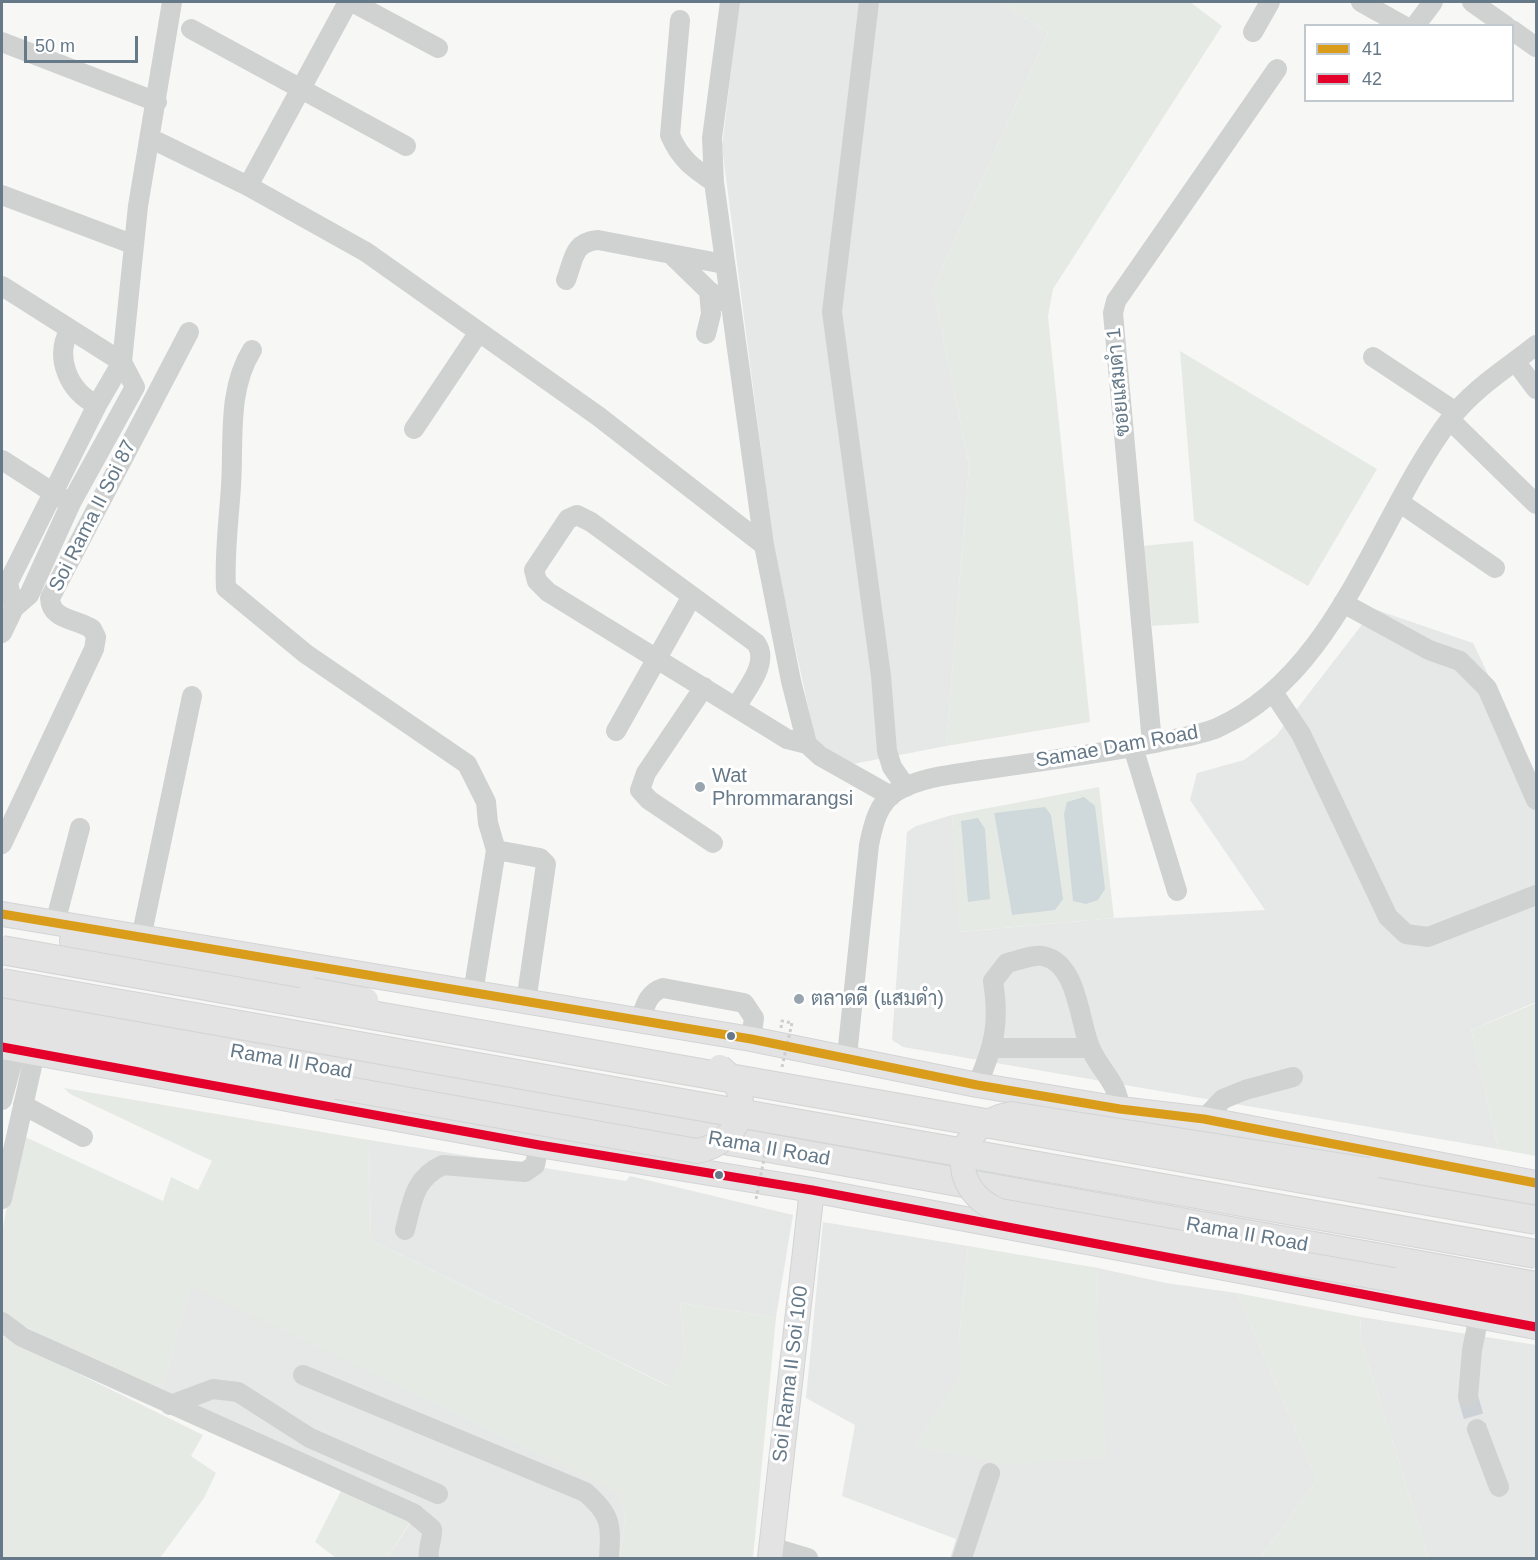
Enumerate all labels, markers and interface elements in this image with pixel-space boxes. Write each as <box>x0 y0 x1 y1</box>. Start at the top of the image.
scale bar <box>27 24 141 62</box>
legend <box>1304 24 1514 102</box>
text: 50 m <box>35 36 75 56</box>
text: 41 <box>1362 39 1382 59</box>
text: 42 <box>1362 69 1382 89</box>
street label: ซอยแสมดำ 1 <box>1102 327 1136 437</box>
street label: Soi Rama II Soi 87 <box>44 436 142 596</box>
street label: Samae Dam Road <box>1034 721 1200 773</box>
place label: Wat Phrommarangsi <box>712 764 853 811</box>
marker: Wat Phrommarangsi <box>693 780 707 794</box>
place label: ตลาดดี (แสมดำ) <box>811 987 944 1011</box>
marker: ตลาดดี (แสมดำ) <box>792 992 806 1006</box>
unlabelled marker <box>725 1030 737 1042</box>
street label: Rama II Road <box>228 1039 354 1085</box>
street label: Rama II Road <box>706 1126 832 1172</box>
unlabelled marker <box>713 1169 725 1181</box>
street label: Rama II Road <box>1184 1212 1310 1258</box>
street label: Soi Rama II Soi 100 <box>768 1284 814 1464</box>

